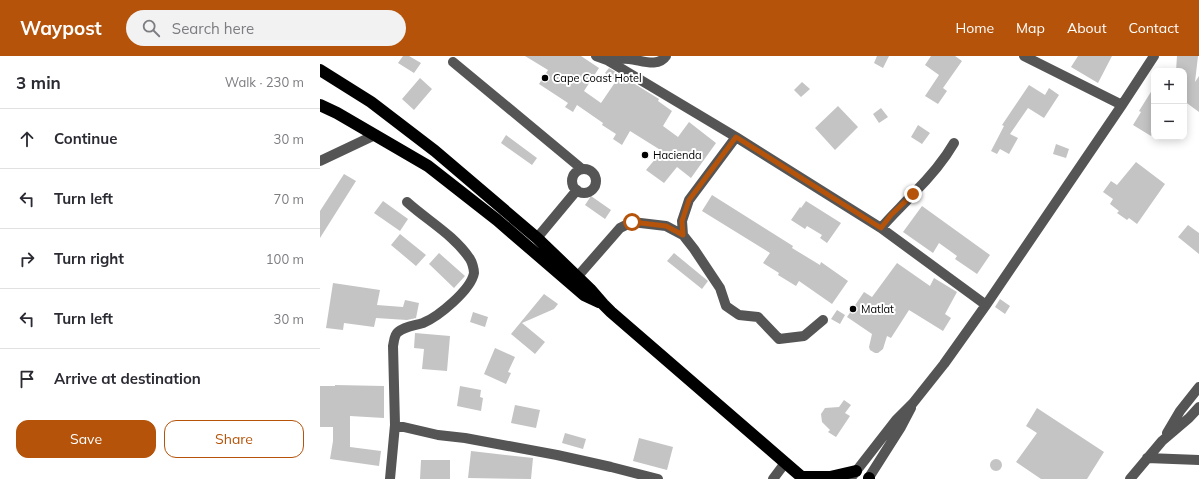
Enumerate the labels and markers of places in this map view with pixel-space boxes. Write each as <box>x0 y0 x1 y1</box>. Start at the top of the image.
place label: Cape Coast Hotel <box>553 71 642 85</box>
marker: Cape Coast Hotel <box>540 73 550 83</box>
place label: Hacienda <box>653 148 702 162</box>
marker: Hacienda <box>640 150 650 160</box>
place label: Matlat <box>861 302 894 316</box>
marker: Matlat <box>848 304 858 314</box>

